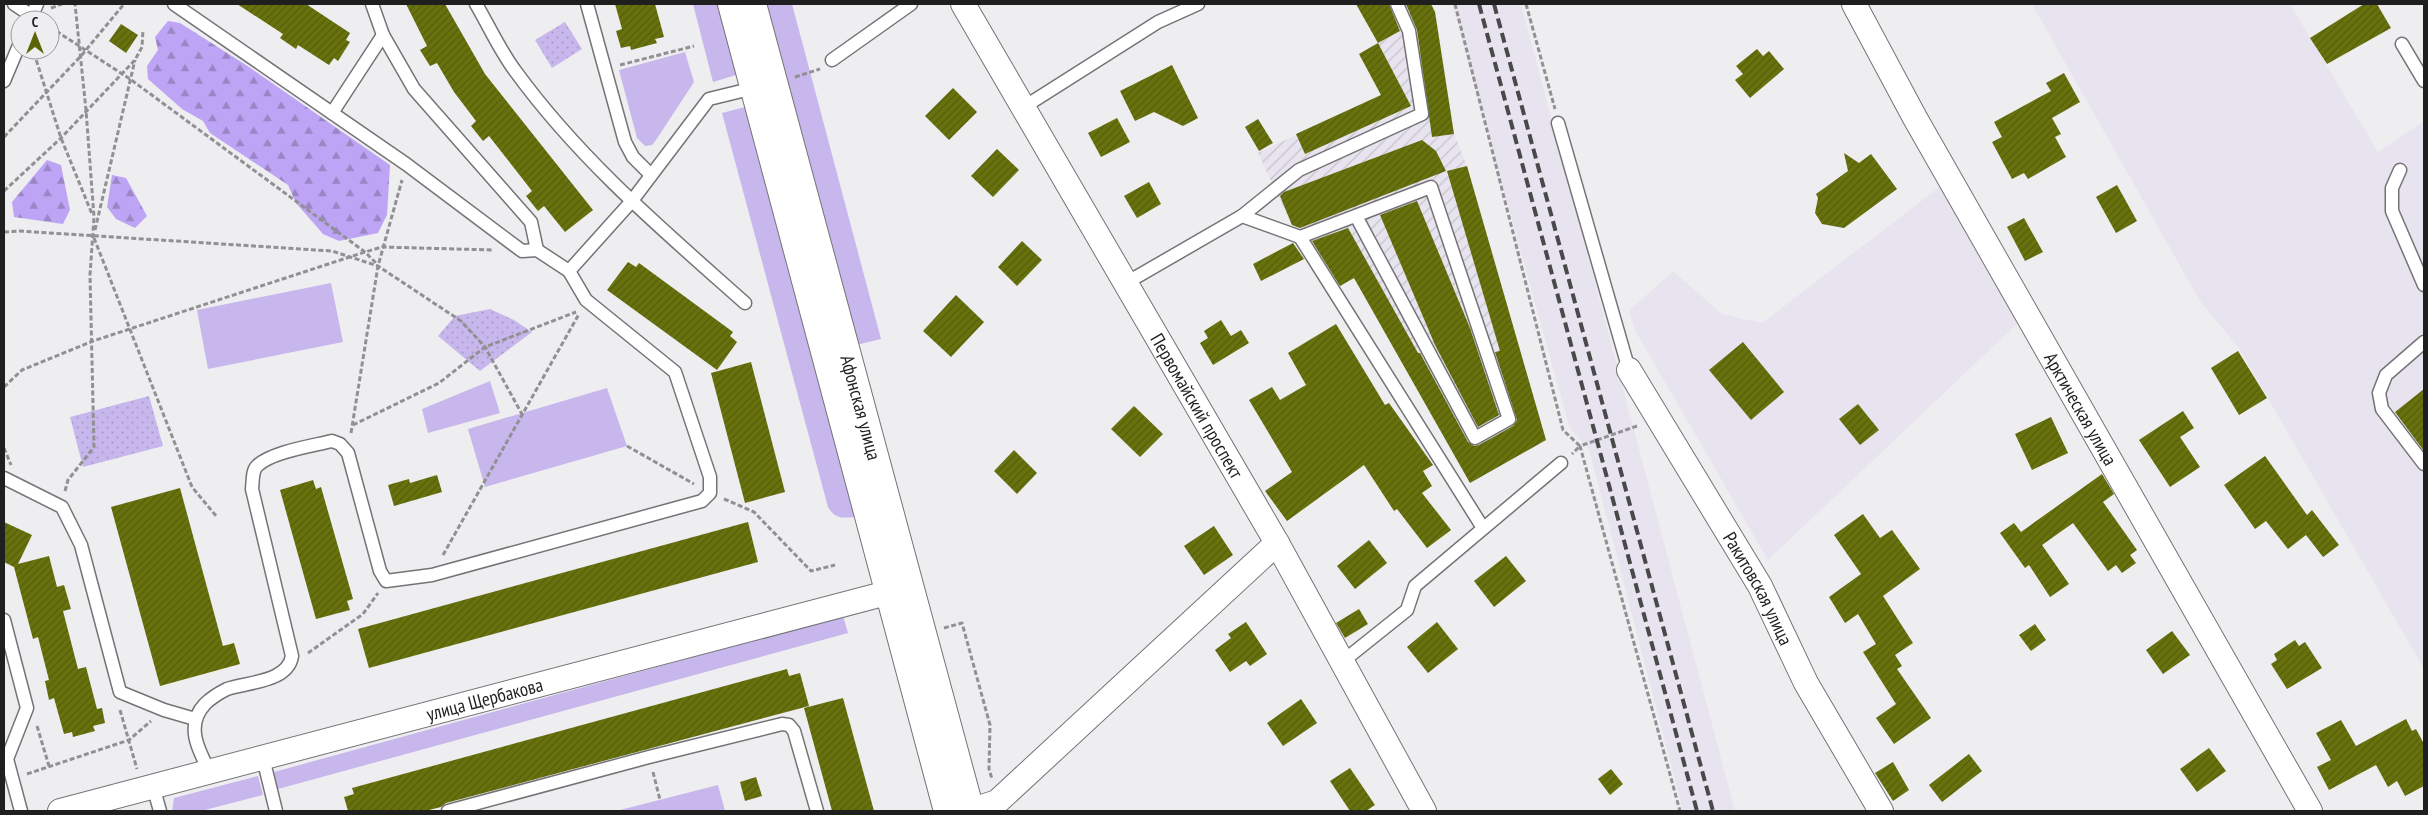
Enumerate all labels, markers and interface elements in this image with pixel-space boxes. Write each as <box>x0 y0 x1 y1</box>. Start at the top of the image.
north arrow <box>10 10 60 60</box>
text: С <box>32 13 39 31</box>
street label: Первомайский проспект <box>1146 329 1249 483</box>
street label: Арктическая улица <box>2039 348 2122 470</box>
street label: Афонская улица <box>835 352 887 463</box>
street label: Ракитовская улица <box>1718 527 1798 649</box>
street label: улица Щербакова <box>424 672 545 726</box>

